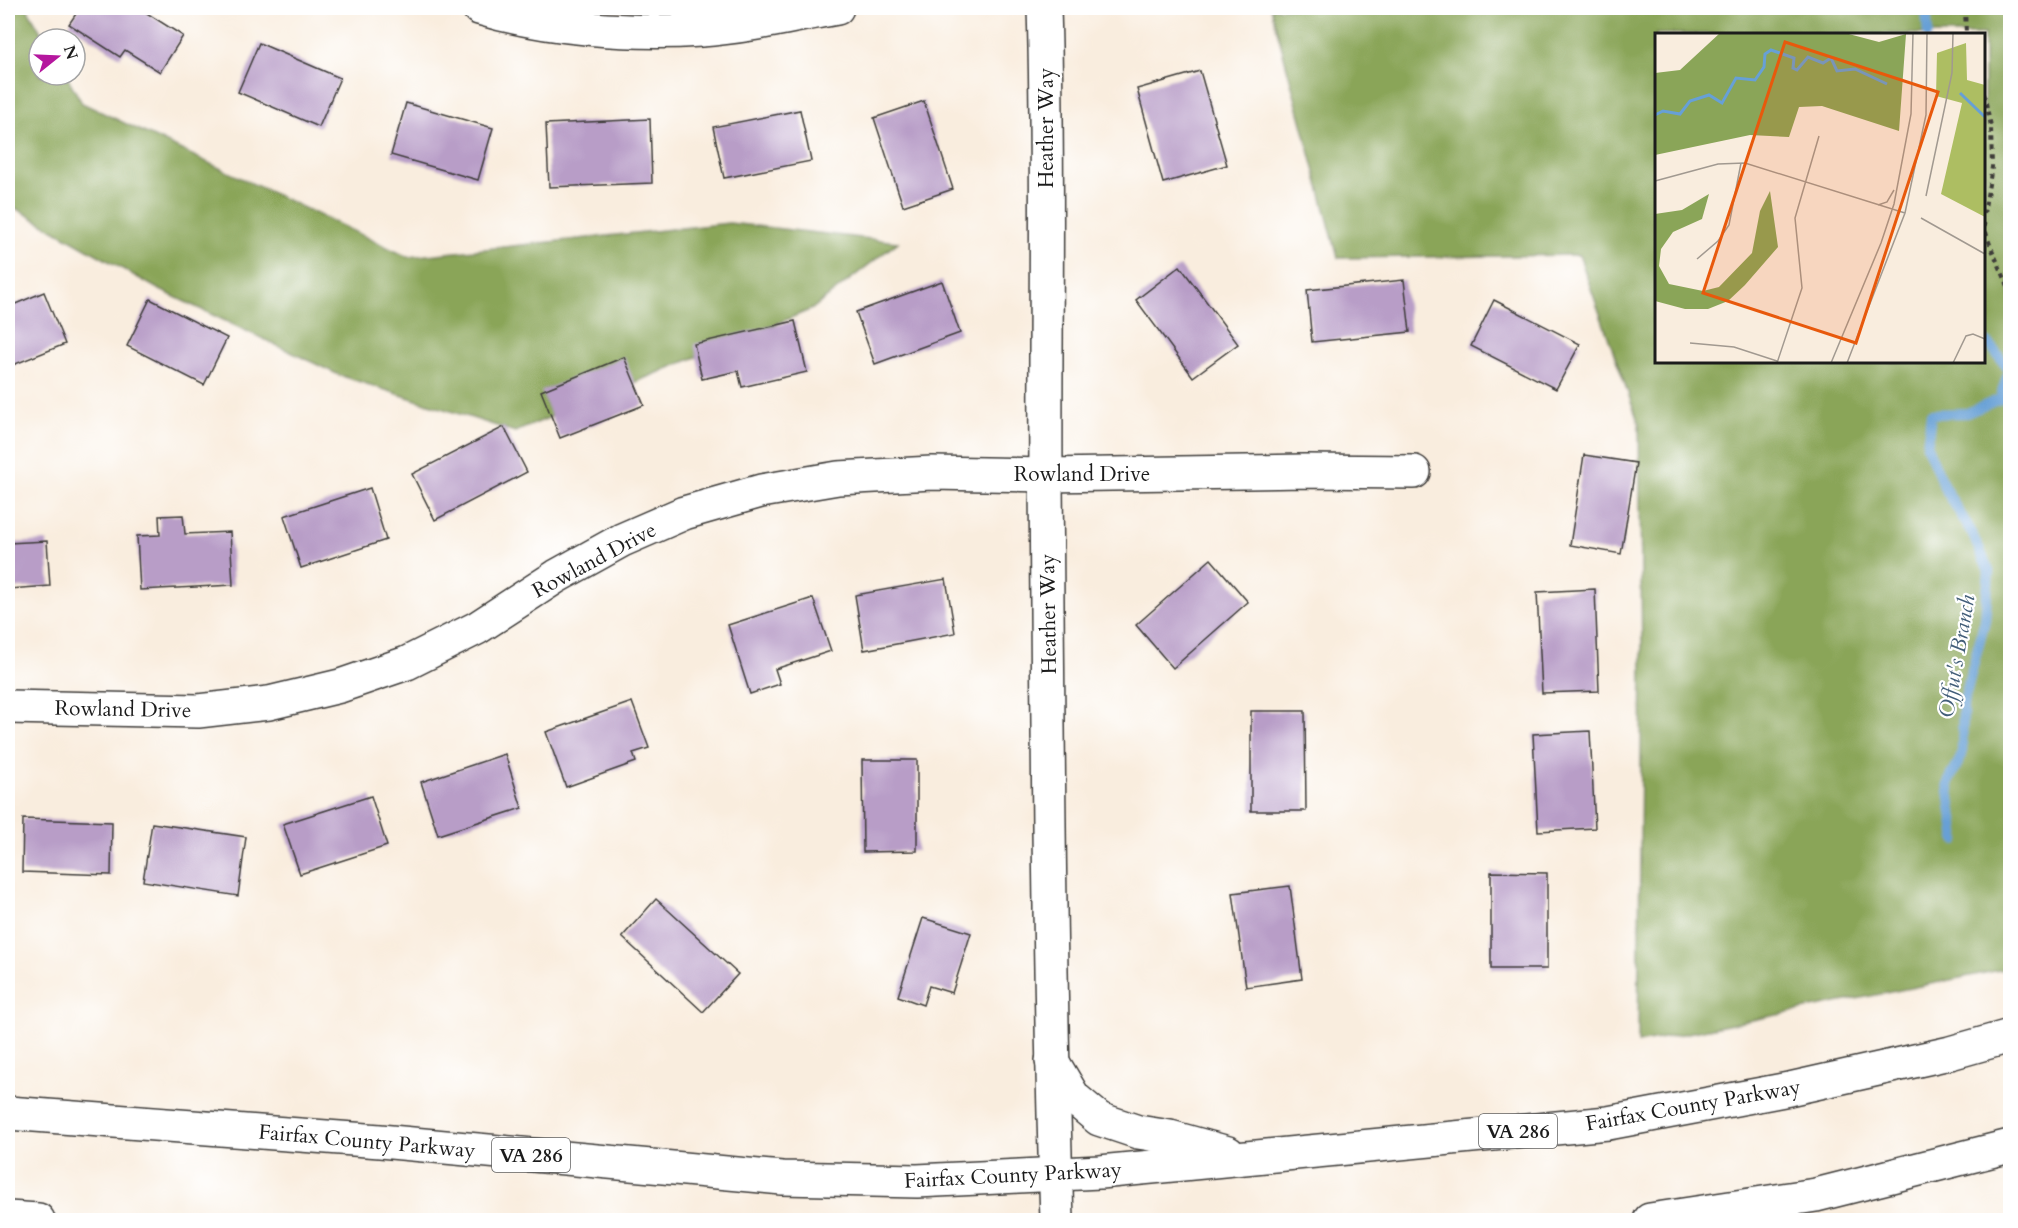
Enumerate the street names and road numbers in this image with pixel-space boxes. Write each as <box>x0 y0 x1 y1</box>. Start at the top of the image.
street label: Heather Way <box>1032 68 1061 188</box>
street label: Rowland Drive <box>1014 460 1150 489</box>
street label: Rowland Drive <box>527 516 661 605</box>
street label: Heather Way <box>1033 553 1064 675</box>
street label: Rowland Drive <box>54 694 192 725</box>
street label: Fairfax County Parkway <box>1583 1072 1803 1139</box>
road number: VA 286 <box>1479 1114 1557 1148</box>
street label: Fairfax County Parkway <box>257 1118 477 1165</box>
road number: VA 286 <box>492 1138 570 1172</box>
street label: Fairfax County Parkway <box>904 1155 1123 1196</box>

